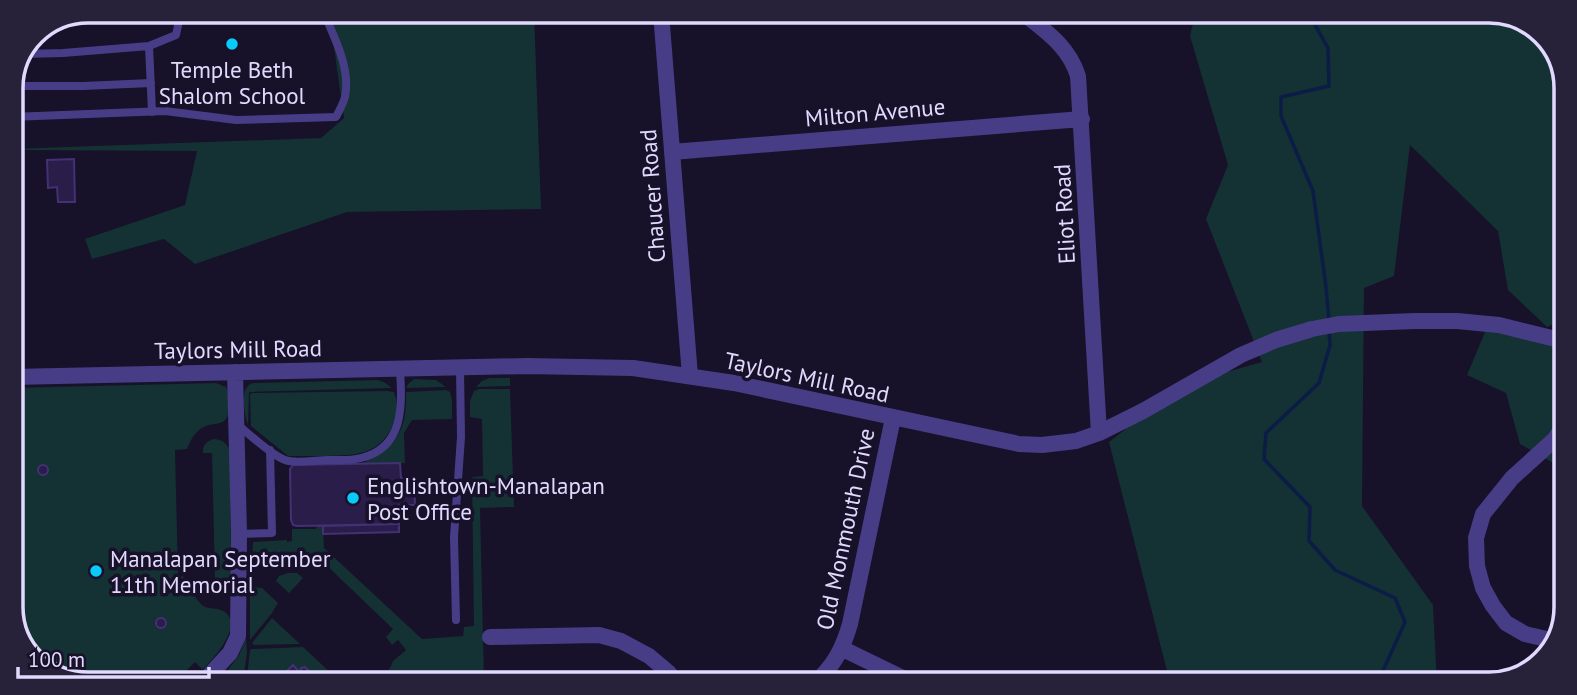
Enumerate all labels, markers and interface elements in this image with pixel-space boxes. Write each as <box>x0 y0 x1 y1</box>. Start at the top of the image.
marker: Temple Beth Shalom School <box>224 36 240 52</box>
place label: Temple Beth Shalom School <box>159 55 306 110</box>
street label: Milton Avenue <box>804 91 946 133</box>
street label: Chaucer Road <box>633 128 671 264</box>
street label: Eliot Road <box>1047 163 1081 265</box>
street label: Taylors Mill Road <box>154 333 322 365</box>
street label: Taylors Mill Road <box>722 345 892 409</box>
street label: Old Monmouth Drive <box>809 425 881 633</box>
place label: Englishtown-Manalapan Post Office <box>367 471 605 526</box>
marker: Englishtown-Manalapan Post Office <box>345 490 361 506</box>
place label: Manalapan September 11th Memorial <box>110 544 331 599</box>
marker: Manalapan September 11th Memorial <box>88 563 104 579</box>
scale bar <box>18 636 208 680</box>
text: 100 m <box>28 646 85 673</box>

